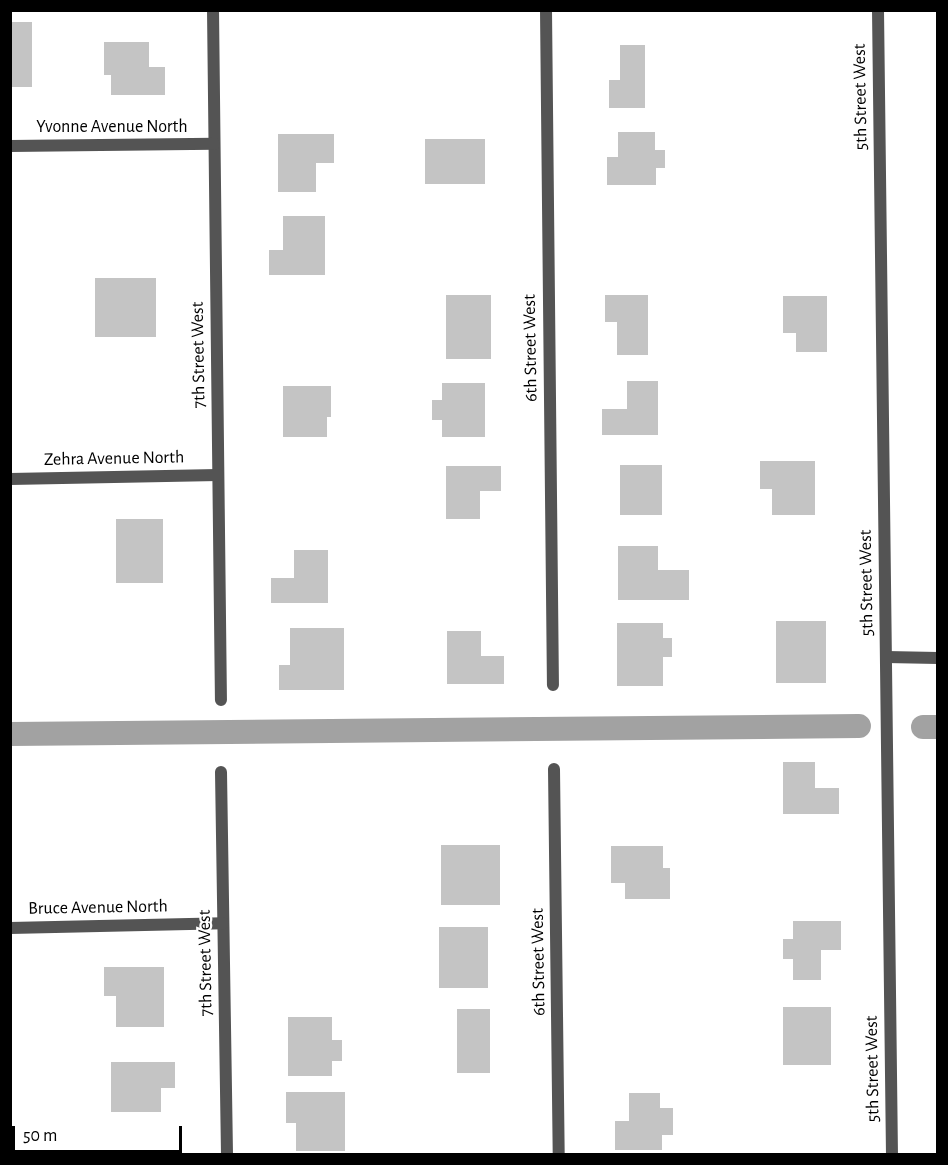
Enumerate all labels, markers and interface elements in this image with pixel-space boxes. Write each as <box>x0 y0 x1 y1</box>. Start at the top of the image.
street label: 5th Street West <box>849 43 873 151</box>
street label: Yvonne Avenue North <box>36 116 188 138</box>
street label: 6th Street West <box>519 294 543 402</box>
street label: 7th Street West <box>187 301 211 409</box>
street label: Zehra Avenue North <box>44 447 184 471</box>
street label: 5th Street West <box>855 529 879 637</box>
street label: Bruce Avenue North <box>28 896 168 920</box>
street label: 6th Street West <box>527 908 551 1016</box>
street label: 7th Street West <box>194 909 218 1017</box>
street label: 5th Street West <box>861 1015 885 1123</box>
scale bar <box>15 1114 184 1152</box>
text: 50 m <box>23 1127 57 1145</box>

